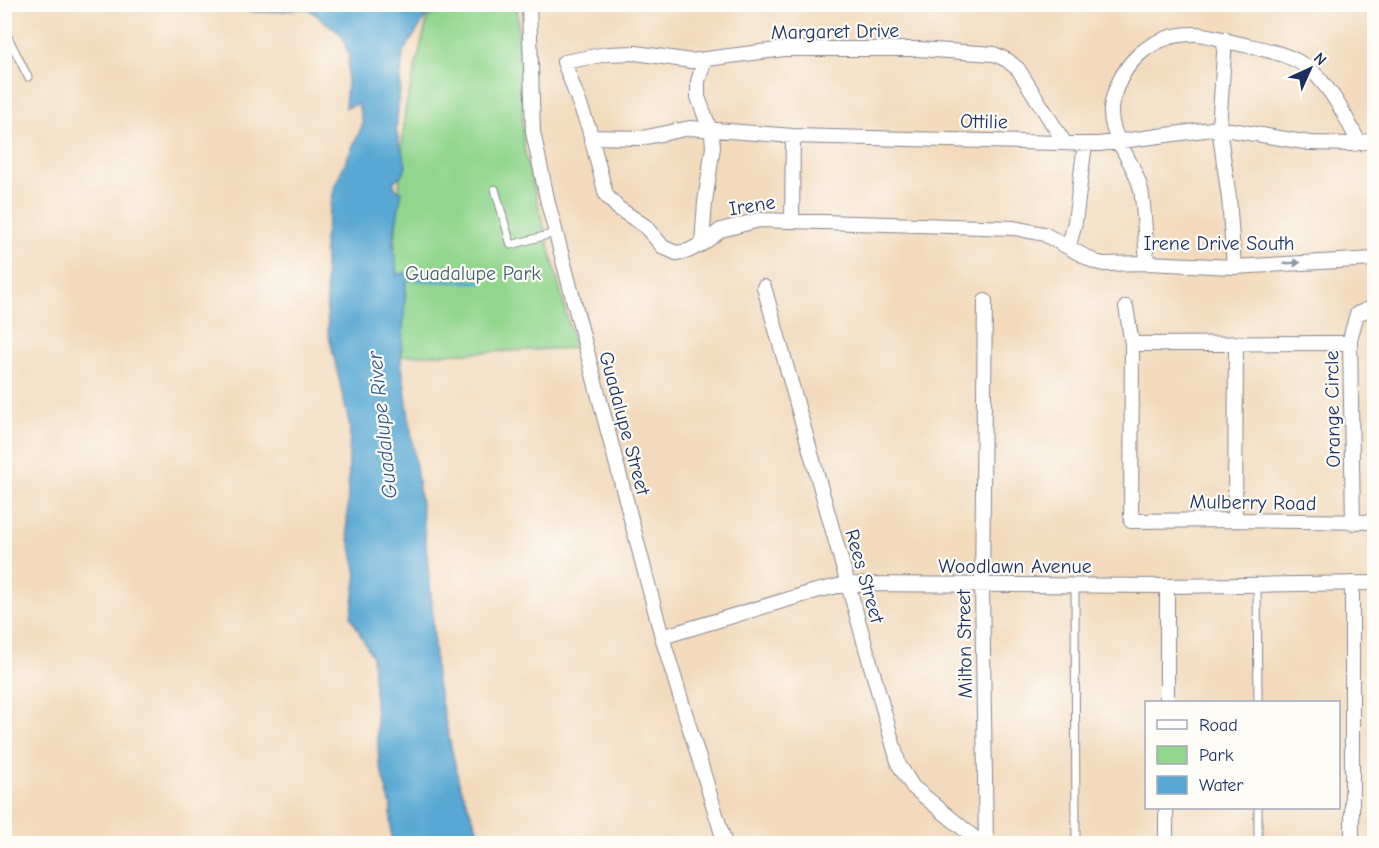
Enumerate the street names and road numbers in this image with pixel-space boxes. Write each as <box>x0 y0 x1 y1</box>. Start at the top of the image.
street label: Margaret Drive <box>771 19 899 44</box>
street label: Ottilie <box>960 110 1008 133</box>
street label: Irene <box>727 190 777 220</box>
street label: Irene Drive South <box>1143 232 1295 255</box>
street label: Guadalupe Street <box>594 349 655 499</box>
street label: Orange Circle <box>1320 350 1345 468</box>
street label: Mulberry Road <box>1189 490 1317 515</box>
street label: Rees Street <box>840 526 889 627</box>
street label: Woodlawn Avenue <box>938 555 1092 578</box>
street label: Milton Street <box>952 588 977 699</box>

